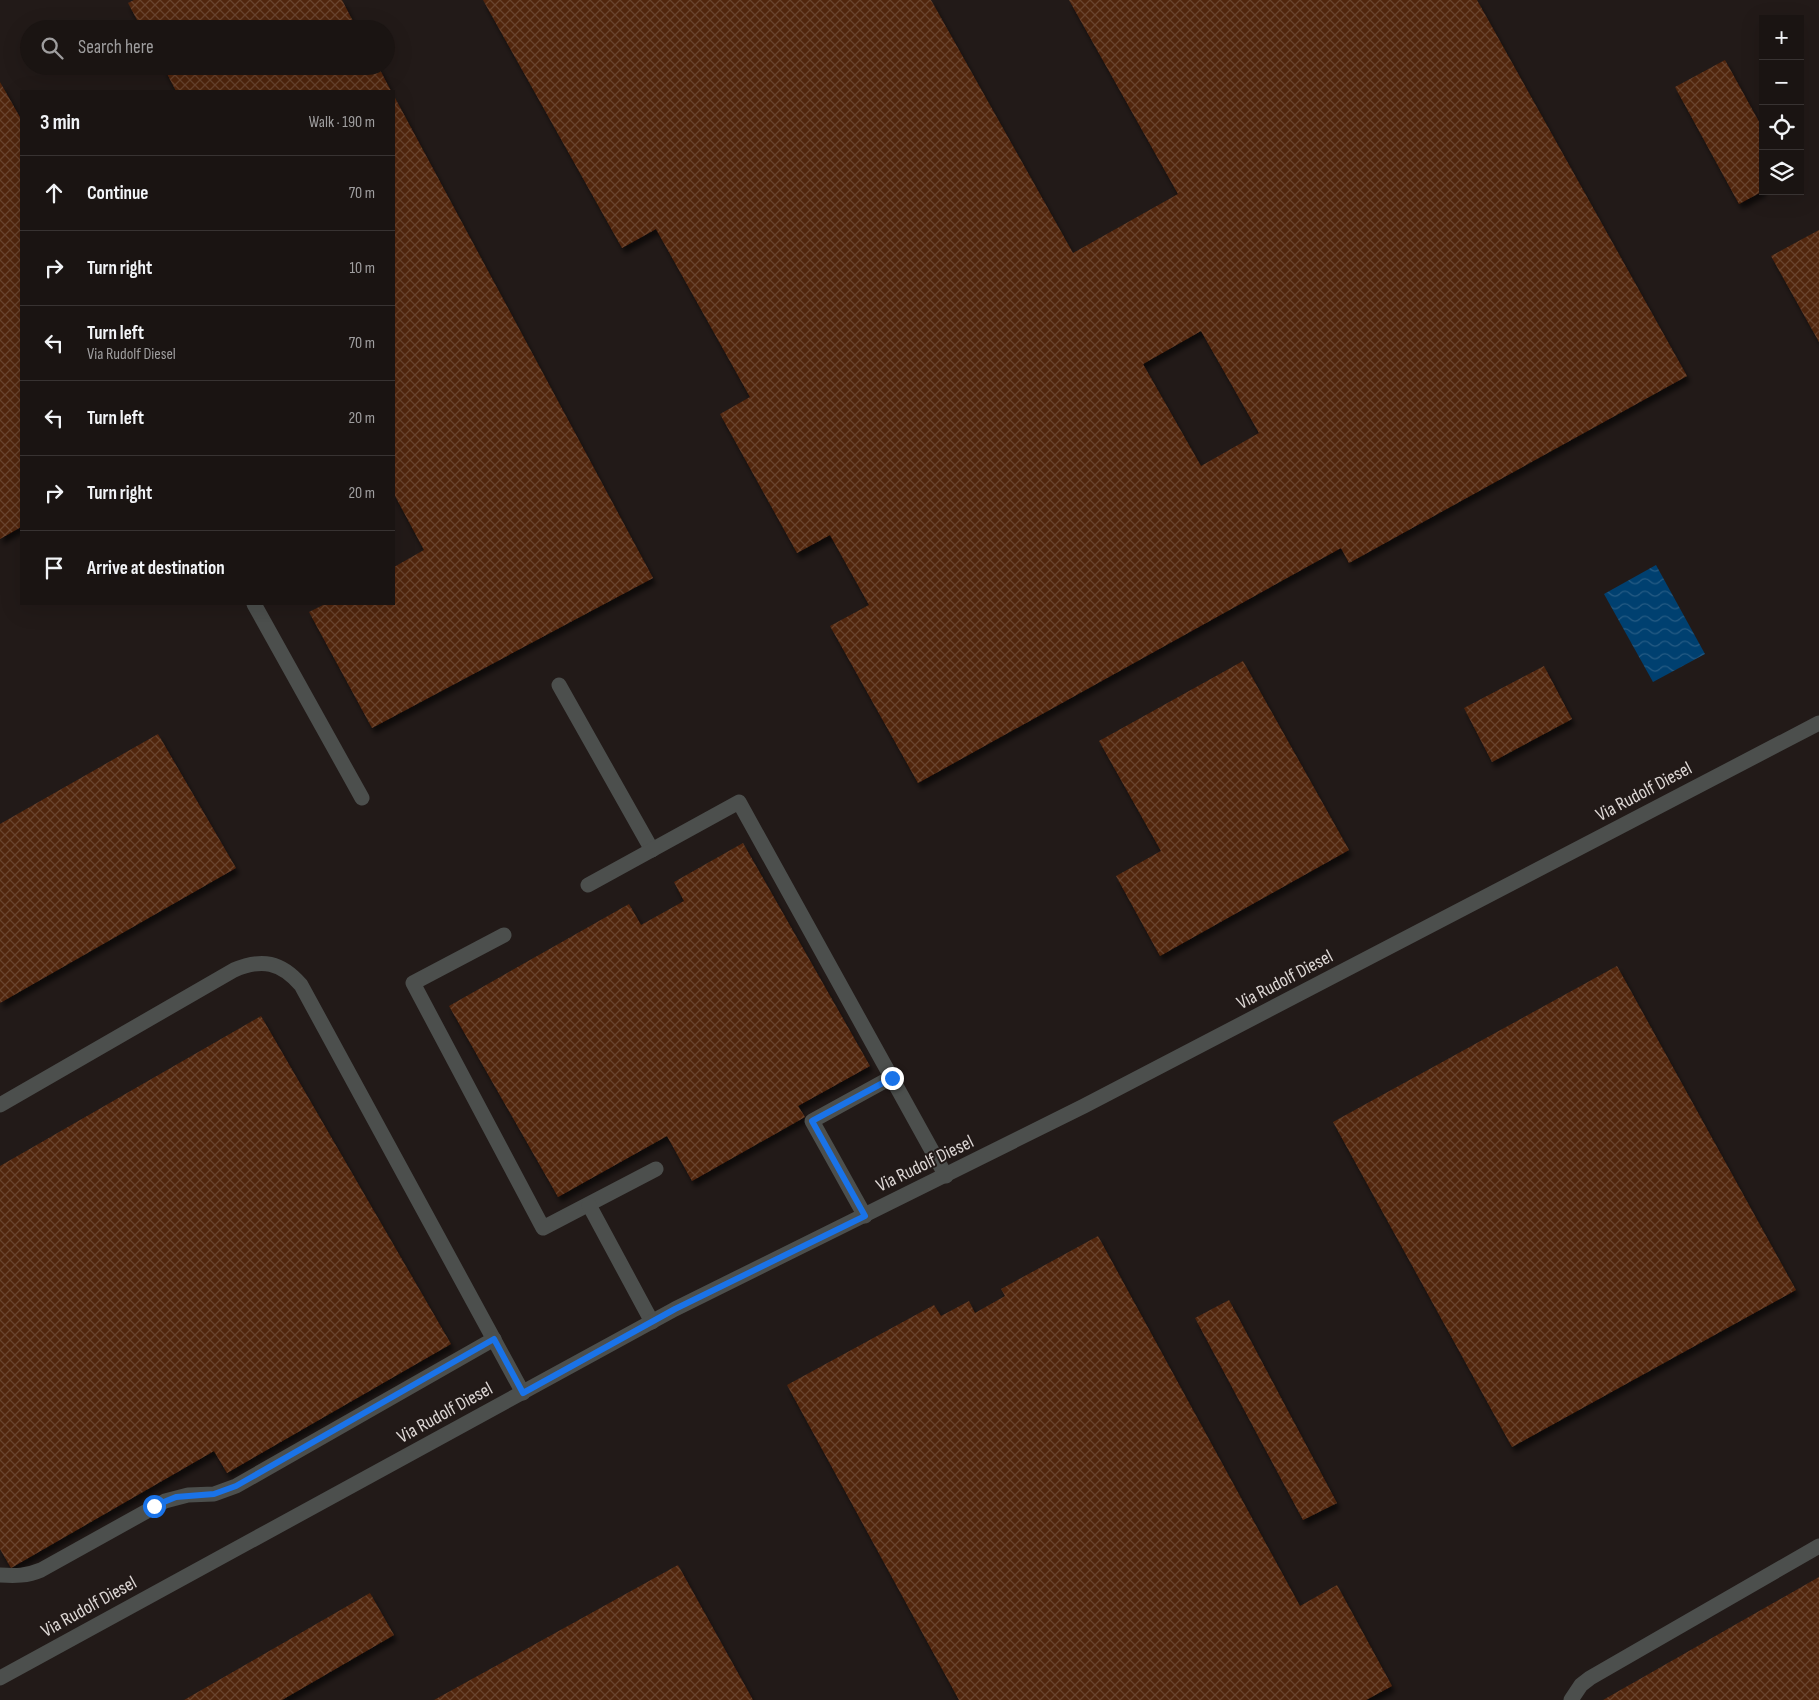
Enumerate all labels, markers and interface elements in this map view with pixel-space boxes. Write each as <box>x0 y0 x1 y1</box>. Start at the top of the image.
map controls <box>1759 15 1804 195</box>
button: + <box>1759 15 1804 60</box>
search box <box>20 20 395 75</box>
icon: search <box>38 34 66 62</box>
text: Search here <box>78 36 154 59</box>
button: − <box>1759 60 1804 105</box>
button: locate <box>1759 105 1804 150</box>
text: 3 min <box>40 110 80 135</box>
text: Walk · 190 m <box>309 113 375 132</box>
button: layers <box>1759 150 1804 195</box>
icon: ahead <box>40 179 68 207</box>
text: Continue <box>87 182 148 205</box>
text: 70 m <box>349 184 375 203</box>
icon: right <box>40 254 68 282</box>
text: Turn right <box>87 257 152 280</box>
text: 10 m <box>349 259 375 278</box>
text: Turn left <box>87 322 144 345</box>
icon: left <box>40 329 68 357</box>
text: 70 m <box>349 334 375 353</box>
text: Via Rudolf Diesel <box>87 345 176 364</box>
icon: left <box>40 404 68 432</box>
text: Turn left <box>87 407 144 430</box>
text: 20 m <box>348 409 375 428</box>
icon: right <box>40 479 68 507</box>
text: Turn right <box>87 482 152 505</box>
text: 20 m <box>348 484 375 503</box>
icon: arrive <box>40 554 68 582</box>
text: Arrive at destination <box>87 557 225 580</box>
street label: Via Rudolf Diesel <box>1592 757 1696 827</box>
street label: Via Rudolf Diesel <box>1233 945 1337 1015</box>
route end <box>881 1067 904 1090</box>
street label: Via Rudolf Diesel <box>873 1131 977 1197</box>
street label: Via Rudolf Diesel <box>393 1377 497 1449</box>
route start <box>143 1495 166 1518</box>
street label: Via Rudolf Diesel <box>37 1571 141 1643</box>

